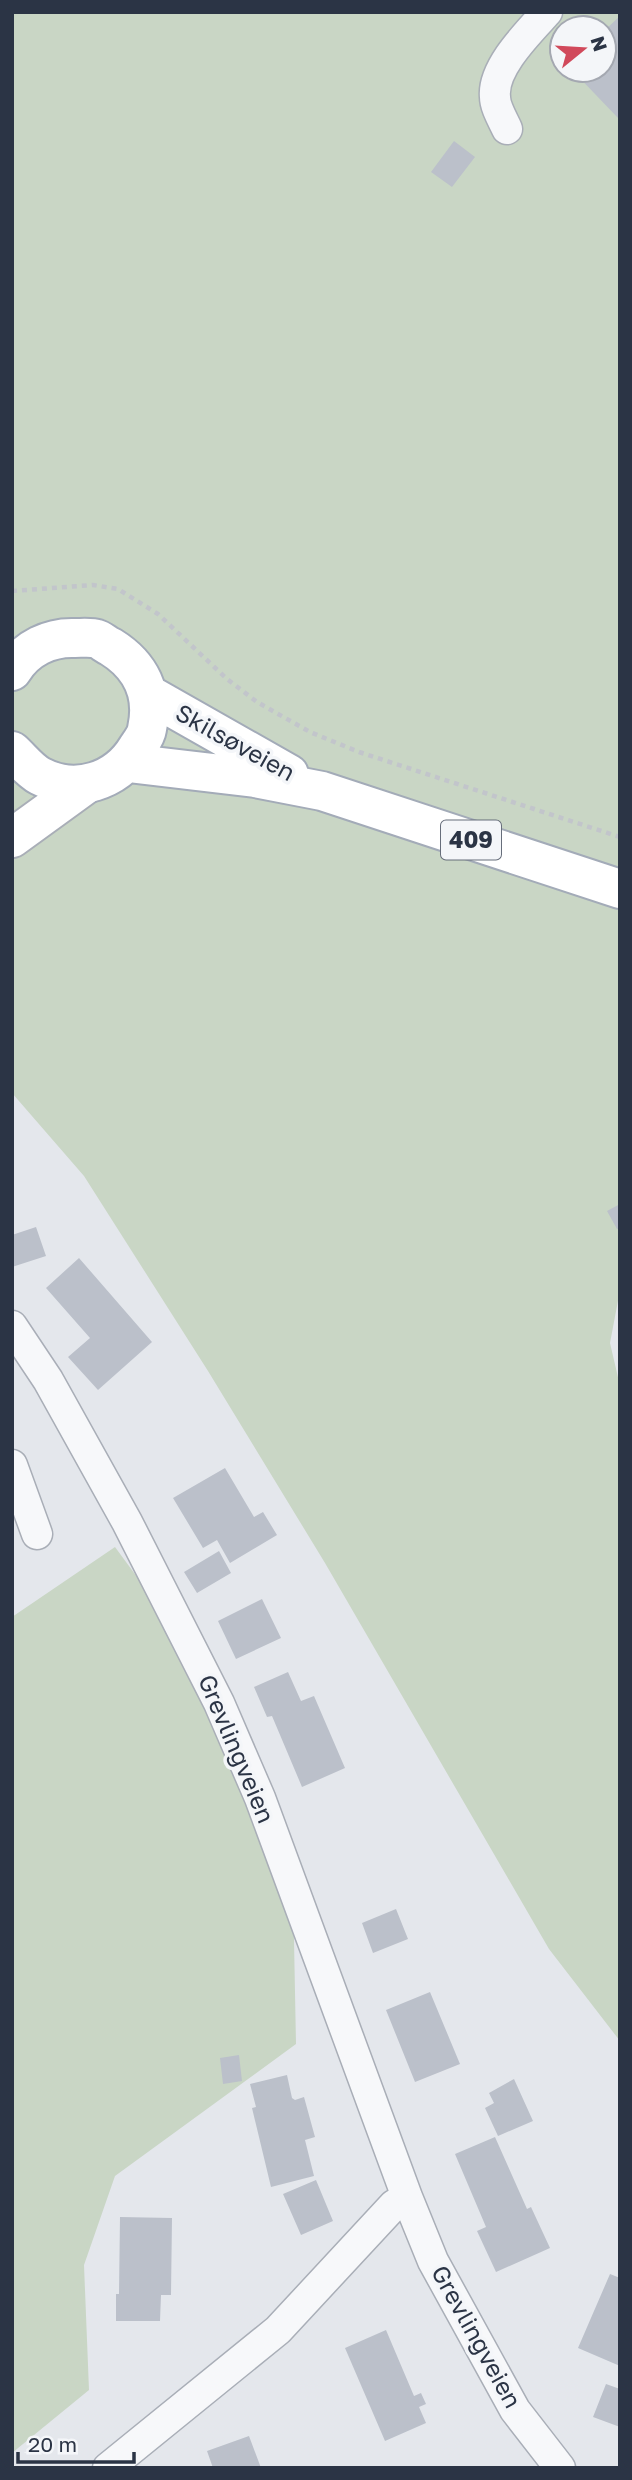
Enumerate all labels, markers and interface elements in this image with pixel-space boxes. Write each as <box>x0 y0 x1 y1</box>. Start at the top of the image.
north arrow <box>548 14 618 84</box>
text: N <box>586 33 613 54</box>
street label: Skilsøveien <box>171 697 300 786</box>
road number: 409 <box>441 820 501 860</box>
street label: Grevlingveien <box>193 1670 282 1827</box>
street label: Grevlingveien <box>426 2260 528 2413</box>
scale bar <box>18 2420 133 2464</box>
text: 20 m <box>28 2431 77 2457</box>

